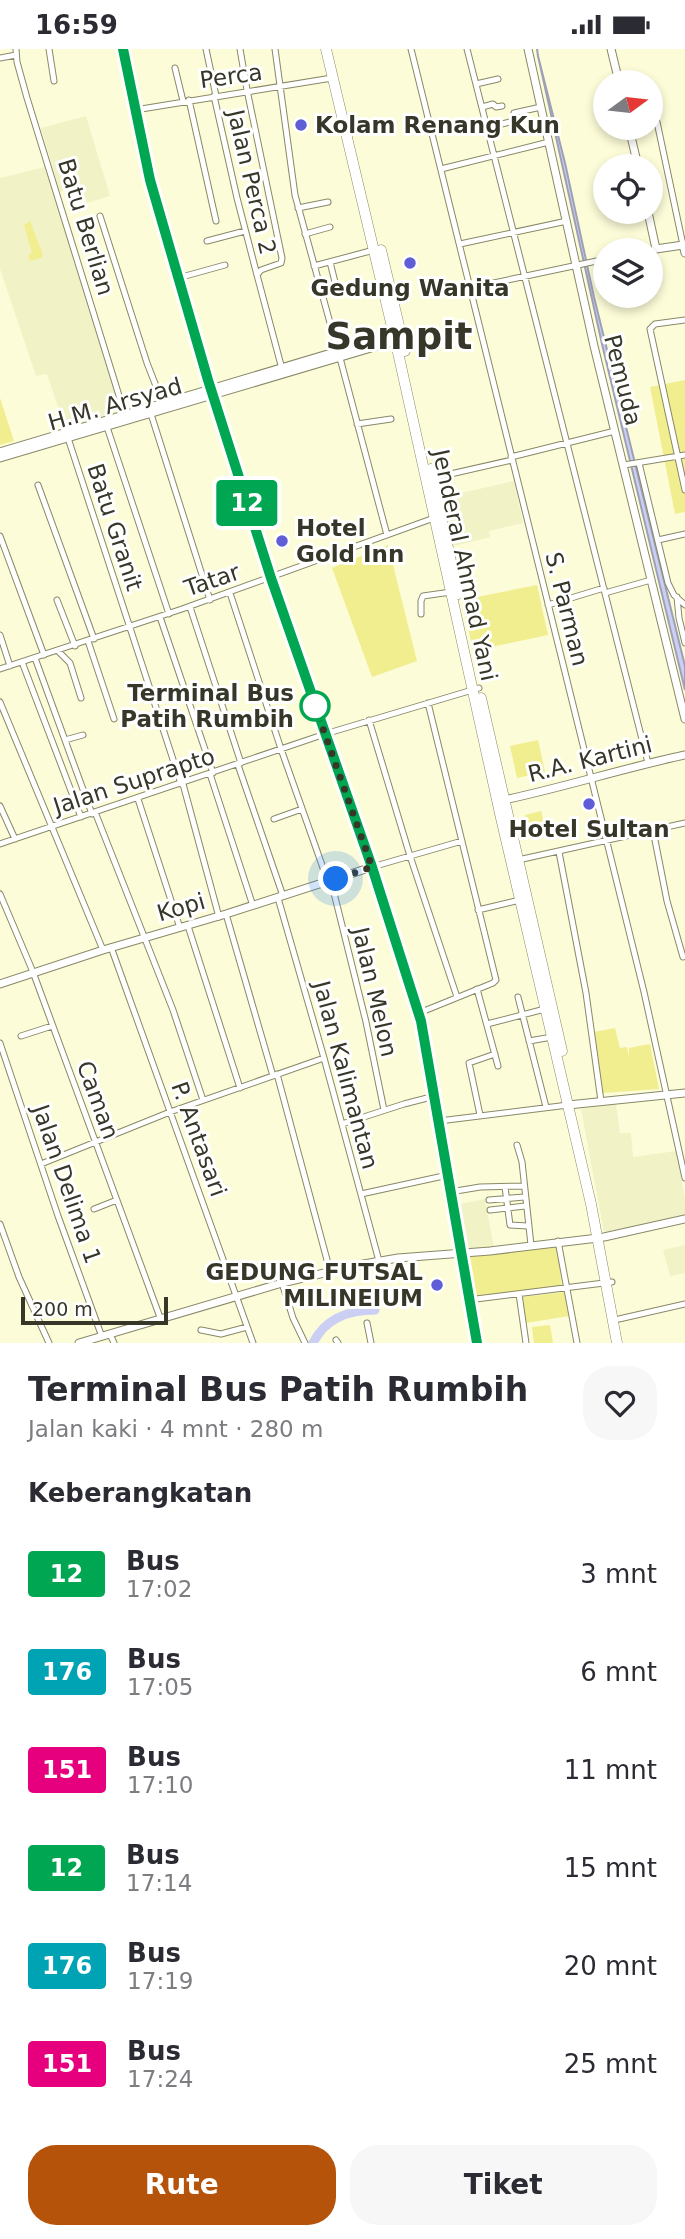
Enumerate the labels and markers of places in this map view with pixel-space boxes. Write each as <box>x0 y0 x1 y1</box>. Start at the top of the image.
place label: Kolam Renang Kun <box>315 112 560 138</box>
marker: Kolam Renang Kun <box>293 117 309 133</box>
marker: Gedung Wanita <box>402 255 418 271</box>
place label: Gedung Wanita <box>310 275 510 301</box>
place label: Hotel Gold Inn <box>296 515 404 567</box>
marker: Hotel Gold Inn <box>274 533 290 549</box>
place label: Terminal Bus Patih Rumbih <box>120 680 294 732</box>
marker: Terminal Bus Patih Rumbih <box>300 691 330 721</box>
marker: Hotel Sultan <box>581 796 597 812</box>
place label: Hotel Sultan <box>508 816 670 842</box>
place label: GEDUNG FUTSAL MILINEIUM <box>205 1259 423 1311</box>
marker: GEDUNG FUTSAL MILINEIUM <box>429 1277 445 1293</box>

